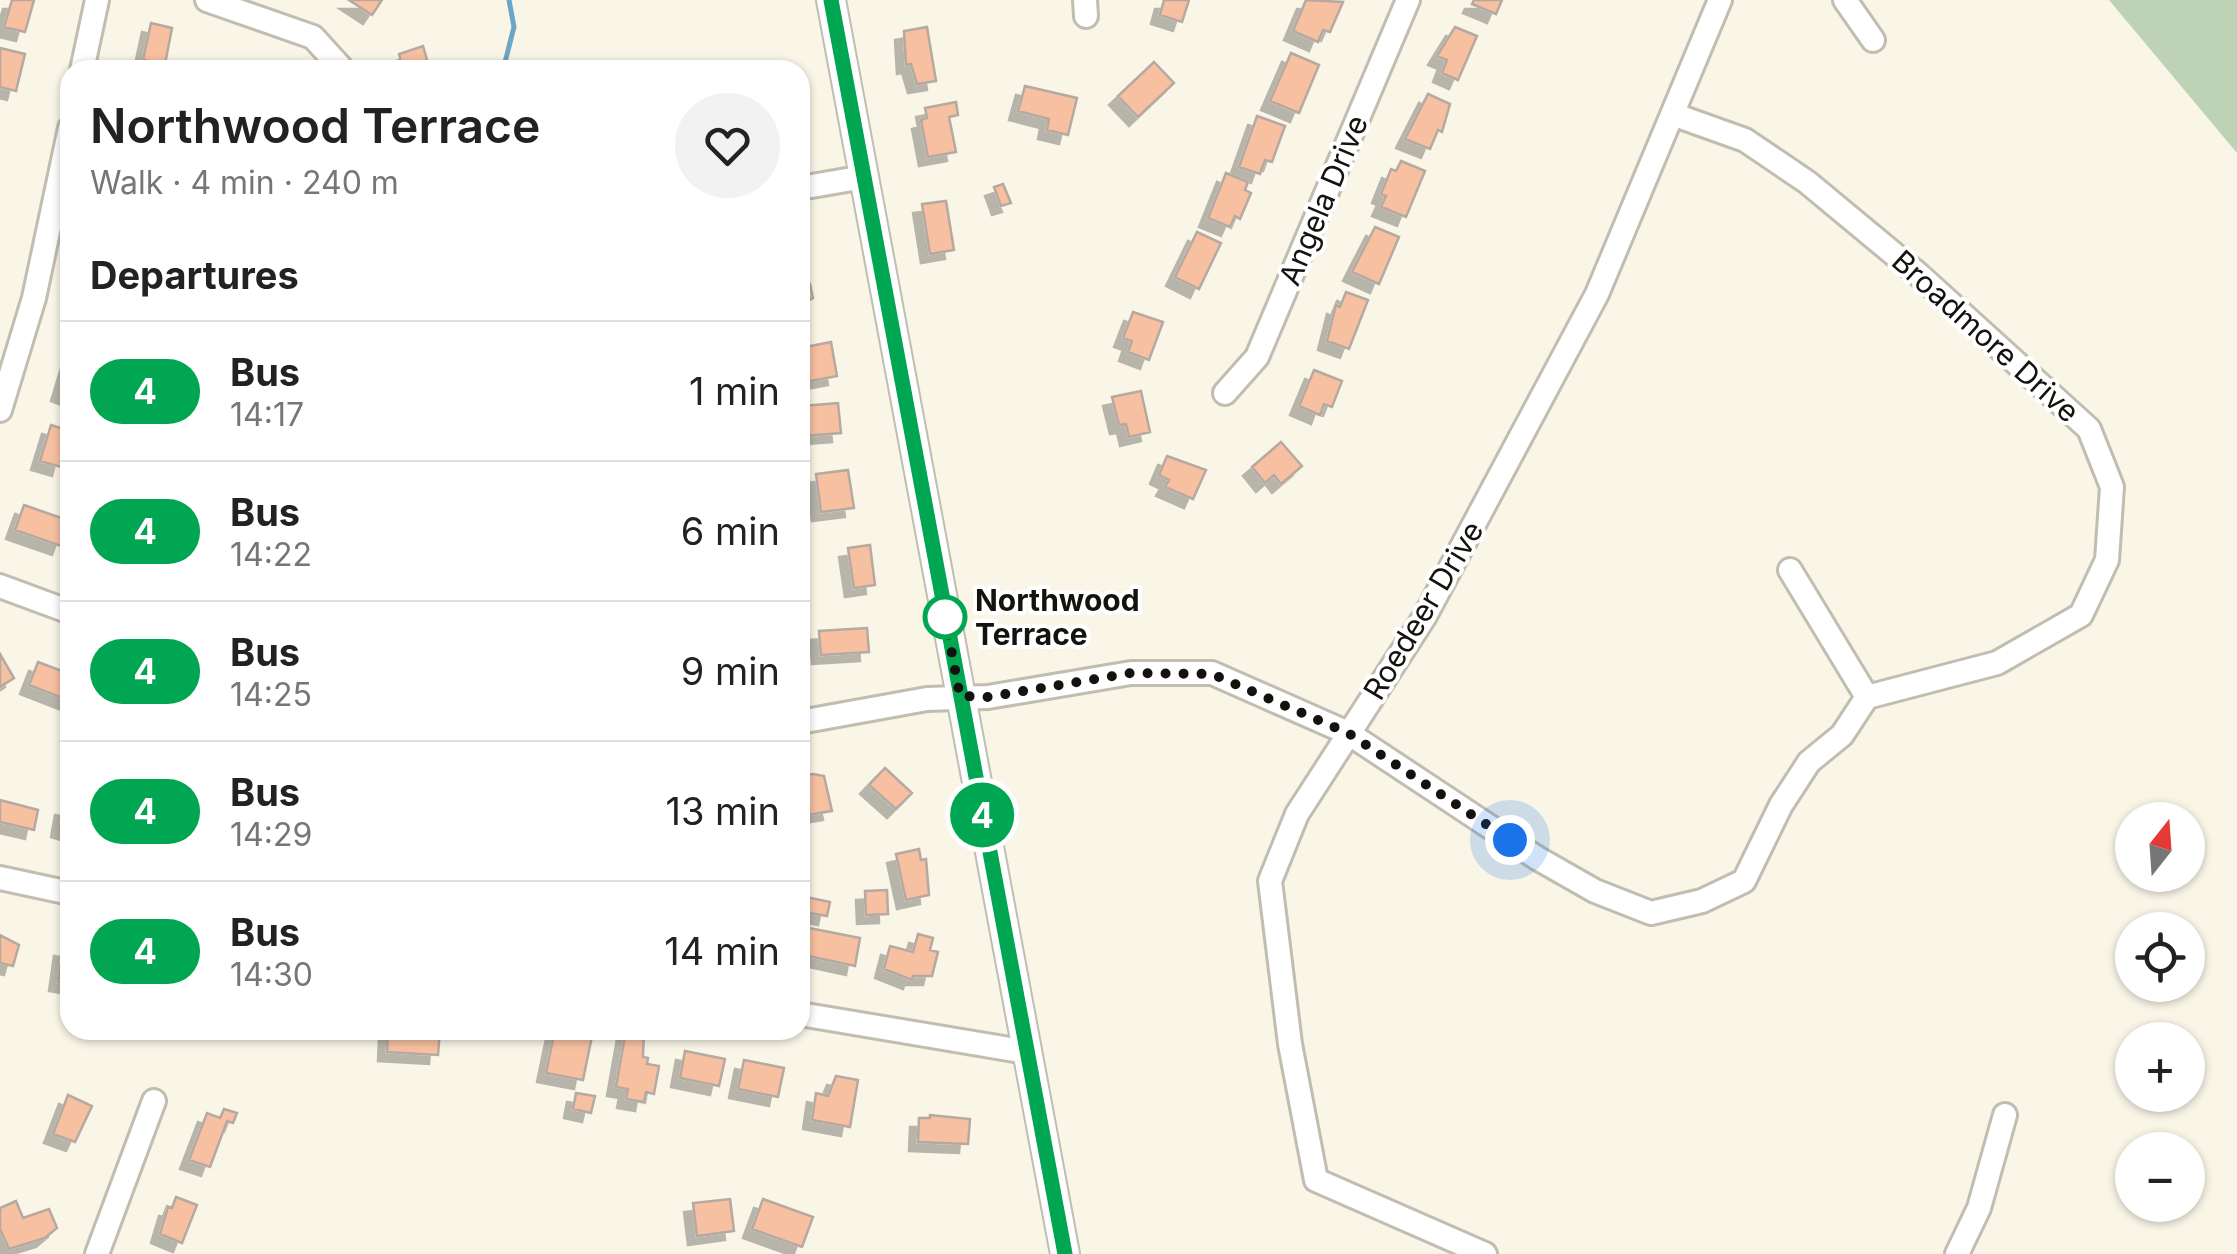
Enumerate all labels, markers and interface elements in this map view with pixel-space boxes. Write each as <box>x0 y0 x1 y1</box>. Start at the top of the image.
button: heart <box>675 93 780 198</box>
text: Northwood Terrace <box>90 96 540 155</box>
street label: Angela Drive <box>1271 110 1375 290</box>
text: Walk · 4 min · 240 m <box>90 163 399 202</box>
street label: Broadmore Drive <box>1885 243 2087 429</box>
text: Departures <box>90 252 299 298</box>
text: Bus <box>230 349 300 395</box>
text: 1 min <box>689 368 780 414</box>
text: 4 <box>133 370 157 412</box>
text: 14:17 <box>230 395 304 434</box>
text: Bus <box>230 489 300 535</box>
text: 6 min <box>681 508 780 554</box>
text: 4 <box>133 510 157 552</box>
street label: Roedeer Drive <box>1356 514 1490 706</box>
text: 14:22 <box>230 535 312 574</box>
place label: Northwood Terrace <box>975 582 1140 652</box>
marker: Northwood Terrace <box>924 596 966 638</box>
text: Bus <box>230 629 300 675</box>
text: 9 min <box>681 648 780 694</box>
text: 4 <box>133 650 157 692</box>
text: 14:25 <box>230 675 312 714</box>
text: Bus <box>230 769 300 815</box>
line badge: 4 <box>950 782 1014 848</box>
text: 13 min <box>665 788 780 834</box>
text: 4 <box>133 790 157 832</box>
text: 4 <box>970 794 994 836</box>
north arrow <box>2115 802 2205 892</box>
map controls <box>2115 802 2205 1222</box>
text: 14:29 <box>230 815 312 854</box>
your location <box>1485 815 1535 865</box>
text: Bus <box>230 909 300 955</box>
button: locate <box>2115 912 2205 1002</box>
text: 14 min <box>664 928 780 974</box>
text: 4 <box>133 930 157 972</box>
text: 14:30 <box>230 955 313 994</box>
button: + <box>2115 1022 2205 1112</box>
button: − <box>2115 1132 2205 1222</box>

